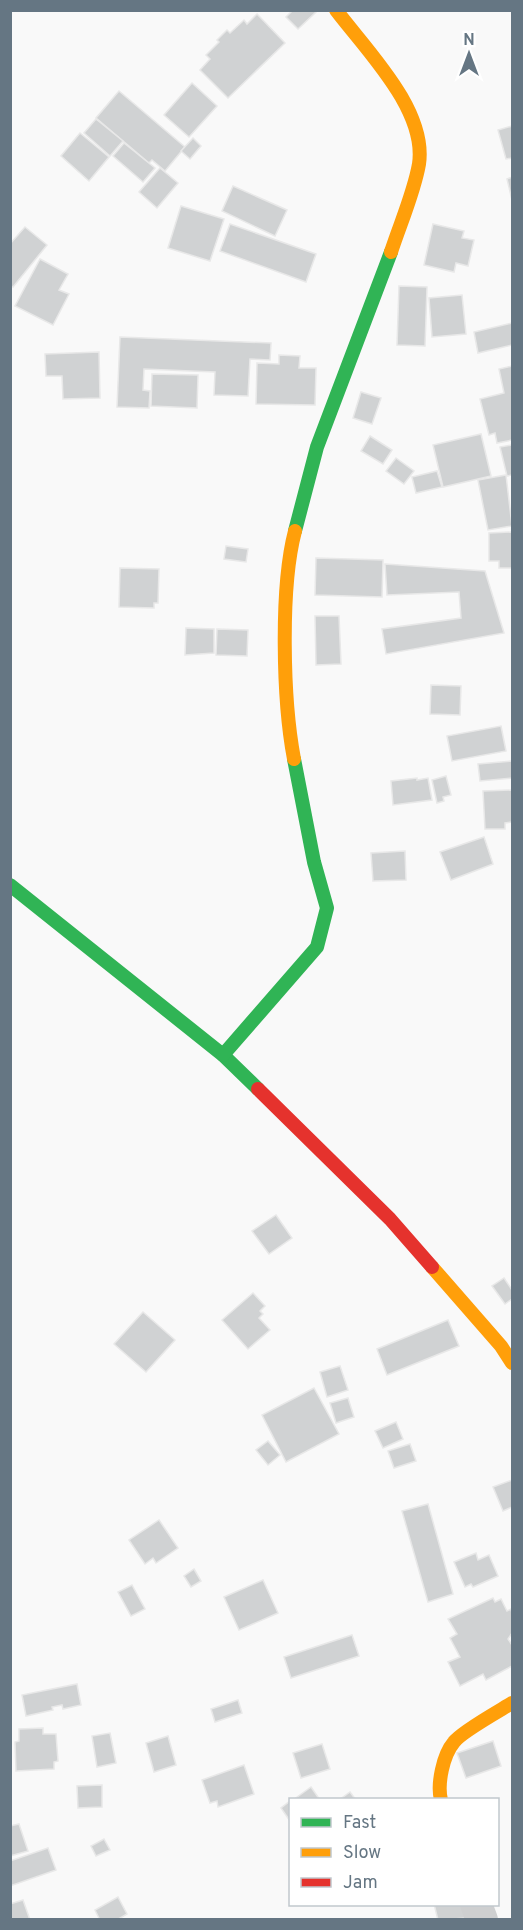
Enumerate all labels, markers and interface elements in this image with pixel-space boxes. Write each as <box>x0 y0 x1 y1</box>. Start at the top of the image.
north arrow <box>439 24 499 84</box>
text: N <box>463 31 475 51</box>
legend <box>289 1798 499 1906</box>
text: Fast <box>343 1812 376 1835</box>
text: Slow <box>343 1842 381 1865</box>
text: Jam <box>343 1872 378 1895</box>

